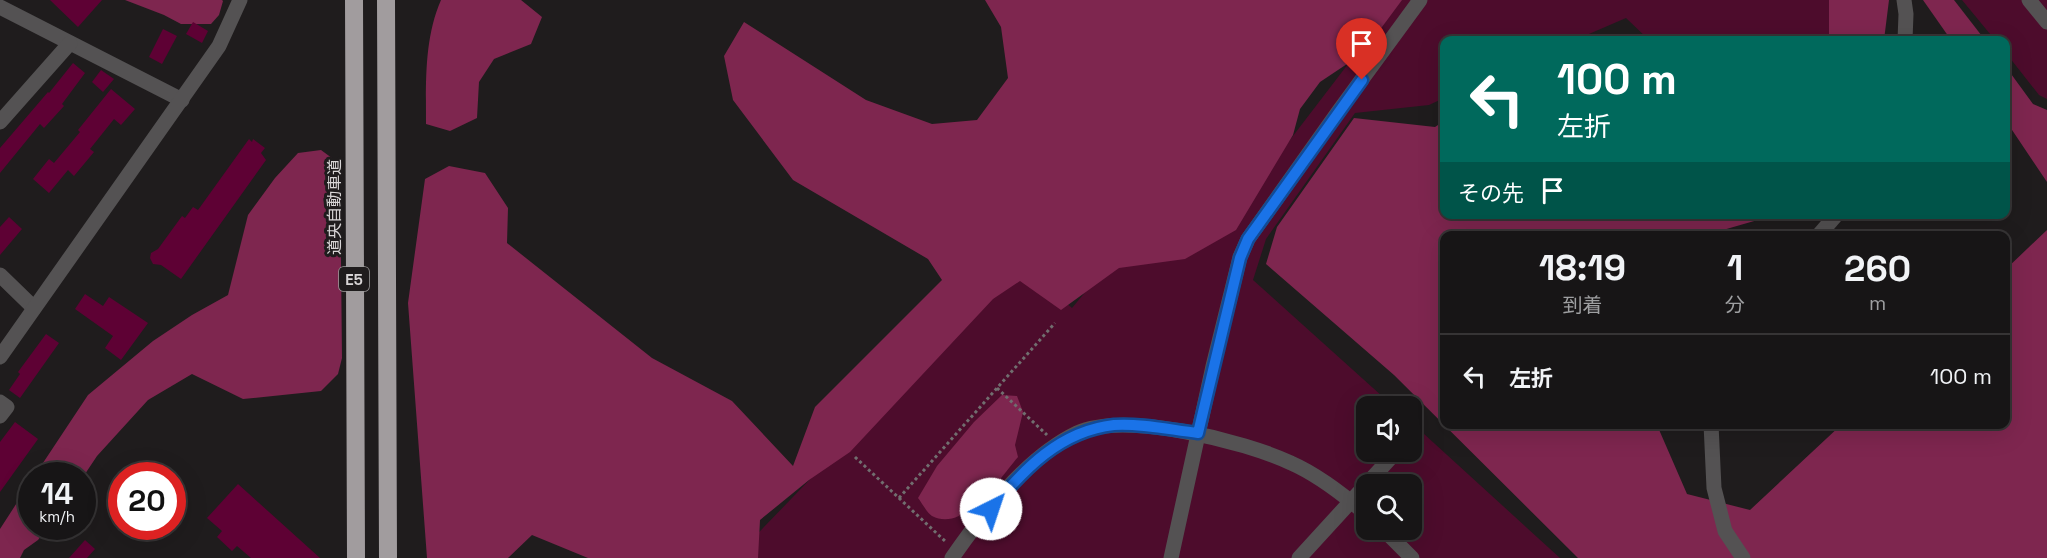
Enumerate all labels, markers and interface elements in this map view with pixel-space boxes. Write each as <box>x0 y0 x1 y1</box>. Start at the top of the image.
pin <box>1336 18 1387 80</box>
icon: arrive <box>1345 27 1378 60</box>
text: 100 m <box>1557 53 1677 106</box>
icon: left <box>1458 60 1536 138</box>
text: 左折 <box>1557 109 1611 144</box>
street label: 道央自動車道 <box>324 159 345 255</box>
icon: arrive <box>1536 174 1569 207</box>
text: その先 <box>1458 179 1524 207</box>
text: 18:19 <box>1539 245 1626 291</box>
text: 1 <box>1727 245 1743 291</box>
text: 260 <box>1844 246 1911 292</box>
road number: E5 <box>339 267 369 291</box>
text: m <box>1869 290 1886 316</box>
text: 到着 <box>1563 292 1603 318</box>
text: 分 <box>1725 292 1745 318</box>
icon: left <box>1458 360 1491 393</box>
text: 100 m <box>1930 362 1992 390</box>
text: 左折 <box>1509 364 1553 392</box>
map controls <box>1356 396 1422 540</box>
button: sound <box>1356 396 1422 462</box>
speed limit sign: 20 <box>108 462 186 540</box>
text: 14 <box>41 474 73 513</box>
button: search <box>1356 474 1422 540</box>
position arrow <box>959 477 1023 541</box>
text: km/h <box>39 507 75 526</box>

